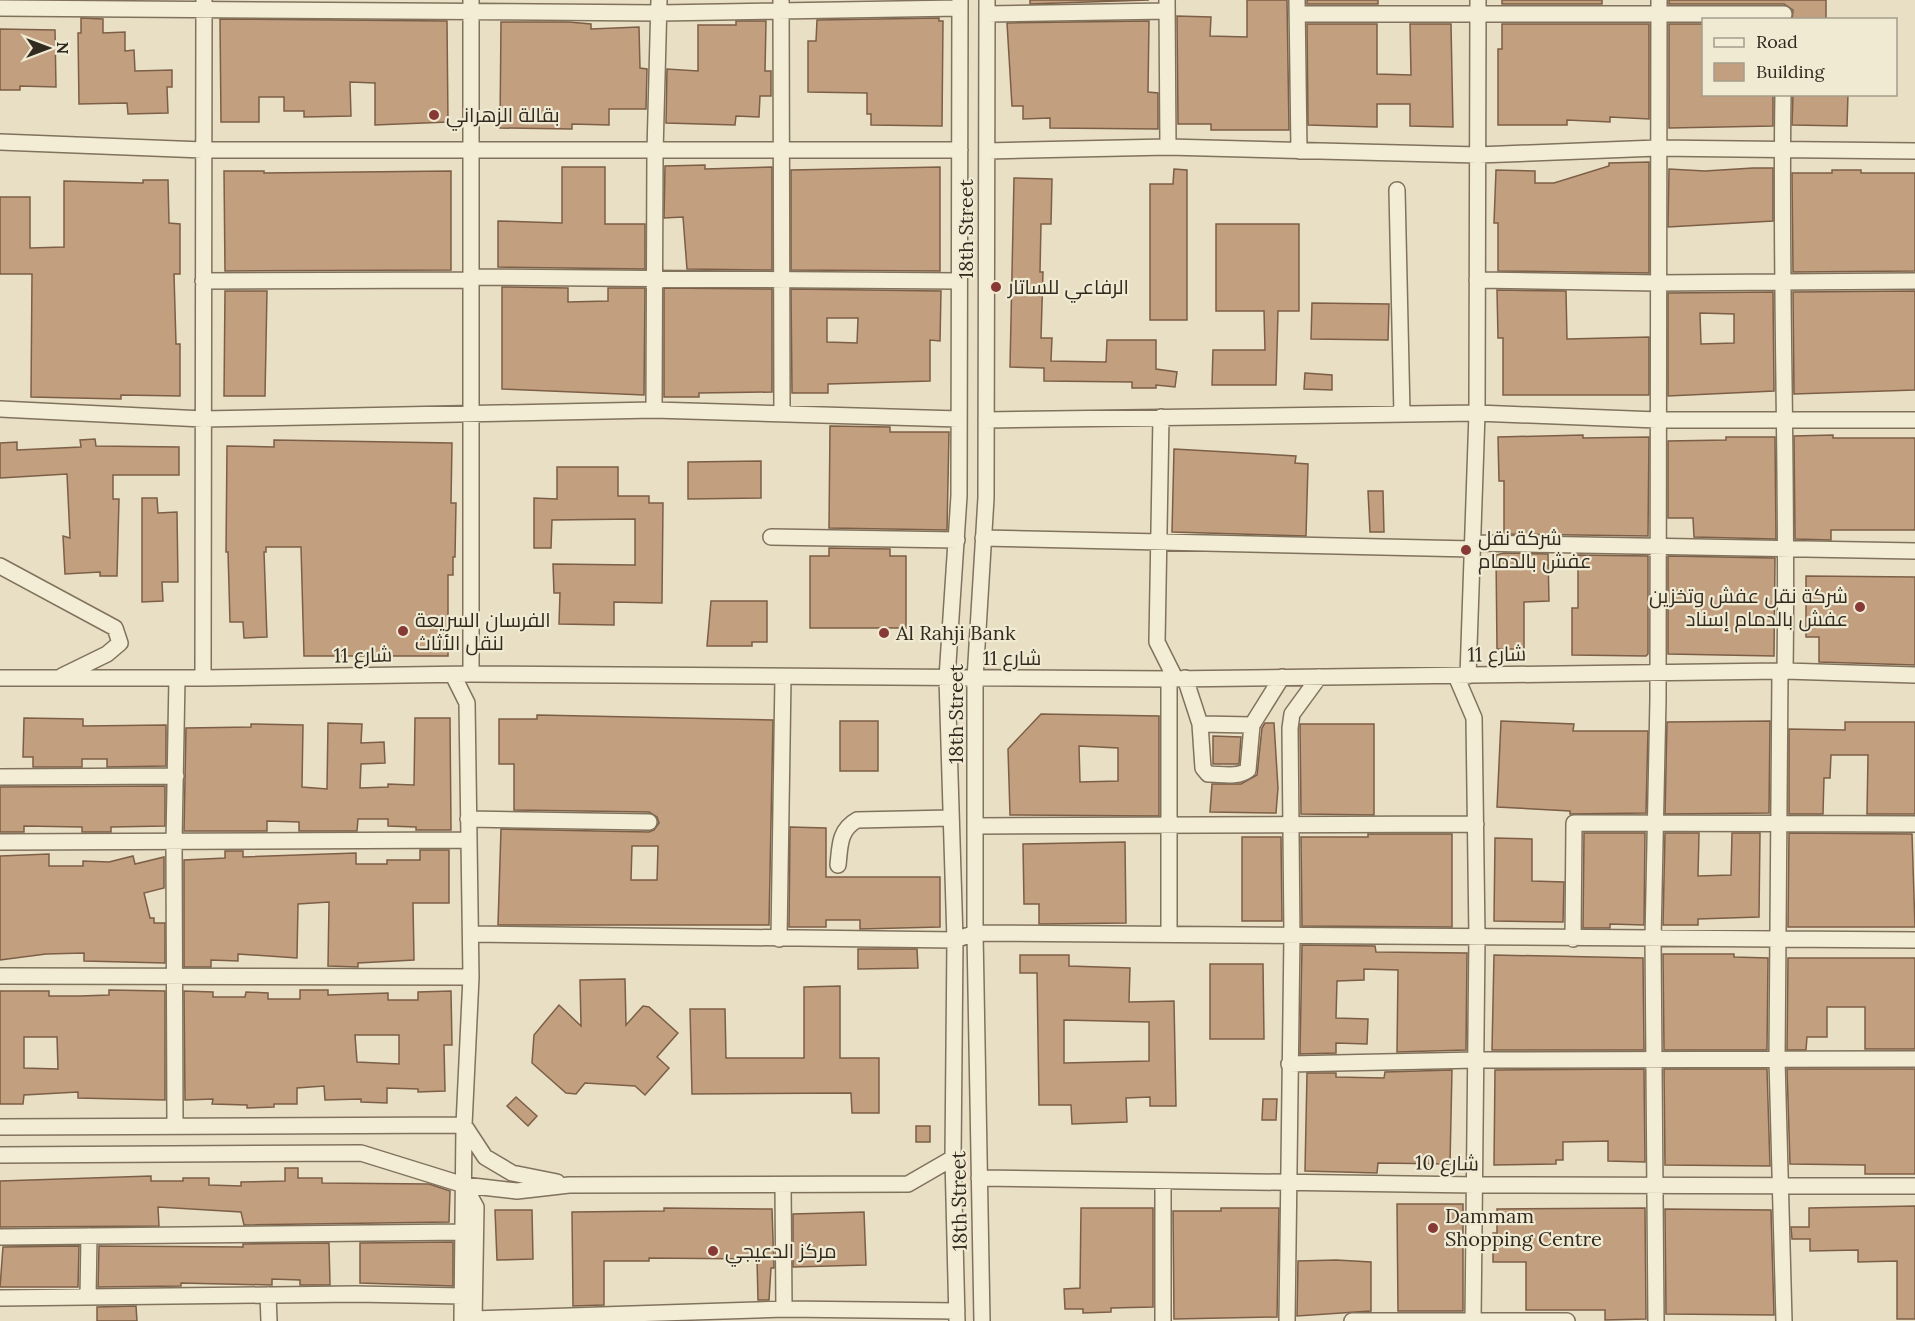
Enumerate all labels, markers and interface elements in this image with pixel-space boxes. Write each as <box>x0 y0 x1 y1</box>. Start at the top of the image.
north arrow <box>18 18 78 78</box>
legend <box>1702 18 1897 96</box>
text: Road <box>1756 30 1798 53</box>
text: N <box>53 42 73 54</box>
text: Building <box>1756 60 1826 83</box>
place label: بقالة الزهراني <box>446 102 560 131</box>
marker: بقالة الزهراني <box>427 108 441 122</box>
street label: 18th Street <box>953 179 978 279</box>
place label: الرفاعي للساتار <box>1007 274 1129 303</box>
marker: الرفاعي للساتار <box>989 280 1003 294</box>
place label: شركة نقل عفش بالدمام <box>1478 525 1592 575</box>
marker: شركة نقل عفش بالدمام <box>1459 543 1473 557</box>
place label: شركة نقل عفش وتخزين عفش بالدمام إسناد <box>1649 583 1848 633</box>
marker: شركة نقل عفش وتخزين عفش بالدمام إسناد <box>1853 600 1867 614</box>
place label: الفرسان السريعة لنقل الأثاث <box>415 607 551 656</box>
place label: Al Rahji Bank <box>895 620 1016 645</box>
marker: الفرسان السريعة لنقل الأثاث <box>396 624 410 638</box>
marker: Al Rahji Bank <box>877 626 891 640</box>
street label: شارع 11 <box>1467 640 1527 669</box>
street label: شارع 11 <box>333 641 393 670</box>
street label: شارع 11 <box>983 645 1041 672</box>
street label: 18th Street <box>943 664 968 764</box>
street label: شارع 10 <box>1415 1149 1479 1178</box>
street label: 18th Street <box>945 1150 972 1251</box>
place label: Dammam Shopping Centre <box>1445 1203 1602 1251</box>
marker: Dammam Shopping Centre <box>1426 1221 1440 1235</box>
place label: مركز الدعيجي <box>725 1238 837 1267</box>
marker: مركز الدعيجي <box>706 1244 720 1258</box>

